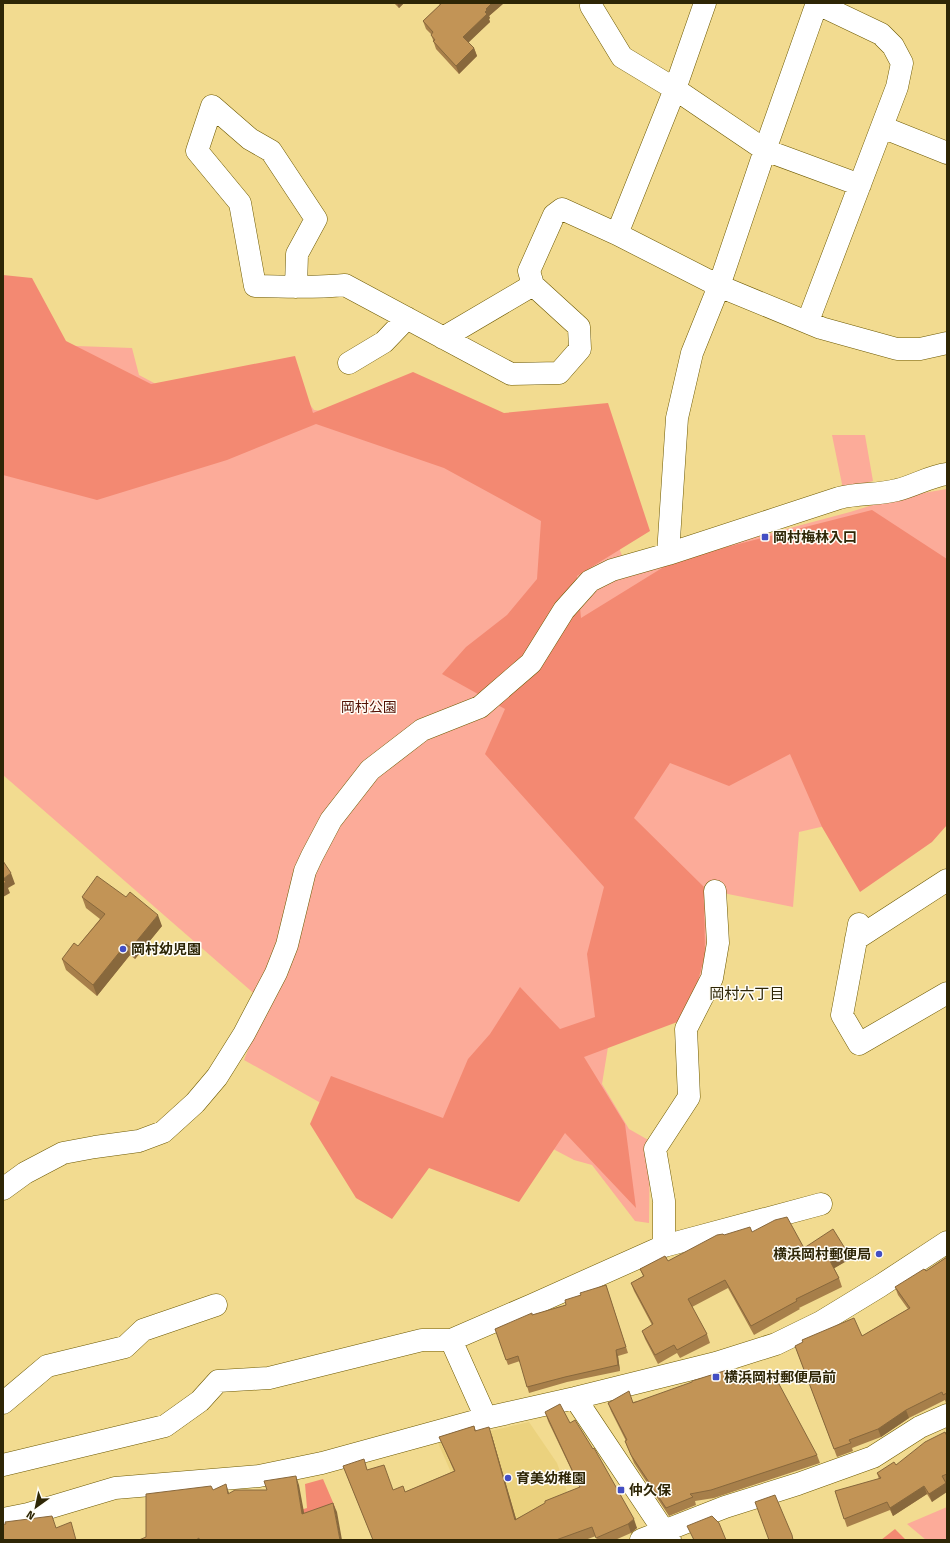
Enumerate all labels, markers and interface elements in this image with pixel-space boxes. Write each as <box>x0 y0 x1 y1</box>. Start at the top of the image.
place label: 岡村梅林入口 <box>773 529 857 546</box>
marker: 岡村梅林入口 <box>760 532 770 542</box>
park label: 岡村公園 <box>341 699 397 716</box>
place label: 岡村幼児園 <box>131 941 201 958</box>
marker: 岡村幼児園 <box>118 944 128 954</box>
district label: 岡村六丁目 <box>709 985 785 1003</box>
place label: 横浜岡村郵便局 <box>773 1246 871 1263</box>
marker: 横浜岡村郵便局 <box>874 1249 884 1259</box>
place label: 横浜岡村郵便局前 <box>724 1369 836 1386</box>
marker: 横浜岡村郵便局前 <box>711 1372 721 1382</box>
place label: 育美幼稚園 <box>516 1470 586 1487</box>
marker: 育美幼稚園 <box>503 1473 513 1483</box>
place label: 仲久保 <box>629 1482 671 1499</box>
marker: 仲久保 <box>616 1485 626 1495</box>
north arrow <box>16 1487 56 1527</box>
text: N <box>24 1508 37 1522</box>

